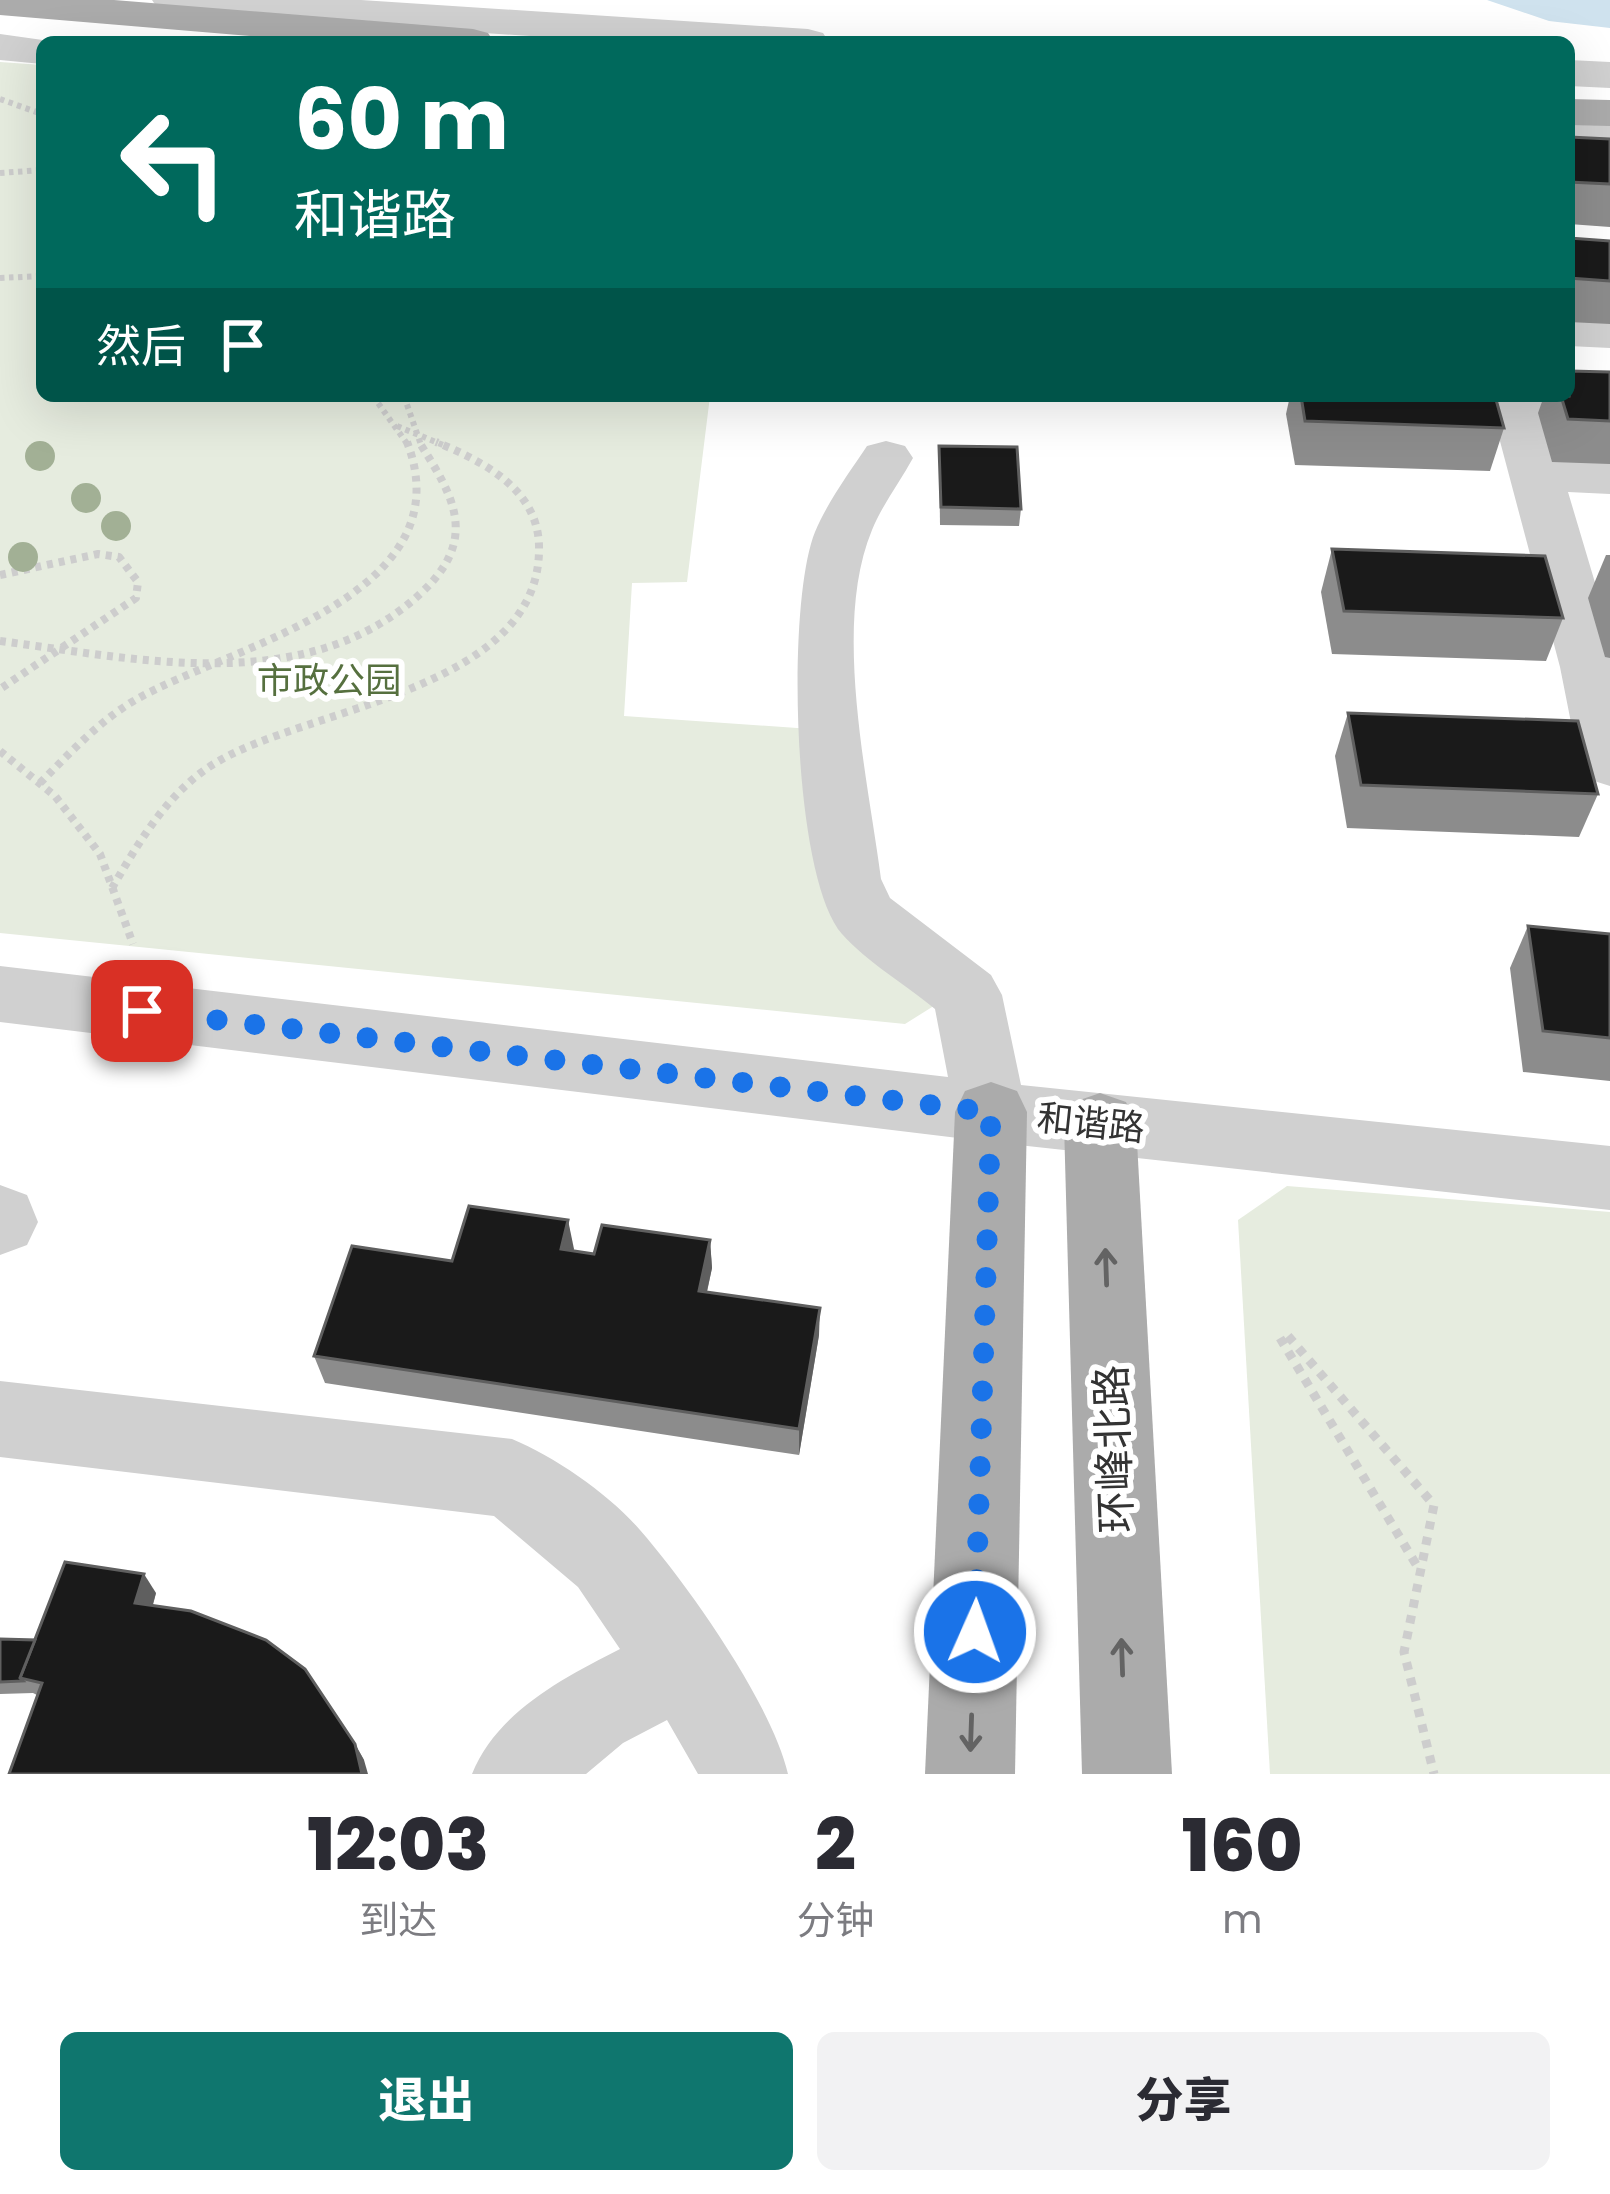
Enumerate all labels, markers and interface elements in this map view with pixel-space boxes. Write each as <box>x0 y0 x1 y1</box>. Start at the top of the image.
text: 60 m <box>294 61 509 178</box>
icon: left <box>96 84 252 240</box>
text: 和谐路 <box>294 177 456 253</box>
icon: arrive <box>210 312 276 378</box>
text: 然后 <box>96 315 186 378</box>
park label: 市政公园 <box>257 655 401 706</box>
pin <box>91 960 193 1062</box>
icon: arrive <box>109 978 175 1044</box>
street label: 和谐路 <box>1035 1092 1147 1154</box>
one-way arrow <box>1094 1248 1117 1287</box>
street label: 环峰北路 <box>1082 1364 1146 1534</box>
position arrow <box>912 1569 1038 1695</box>
one-way arrow <box>1110 1638 1133 1677</box>
one-way arrow <box>960 1713 983 1752</box>
text: 12:03 <box>307 1794 489 1895</box>
text: 2 <box>815 1794 856 1895</box>
text: 160 <box>1182 1795 1303 1896</box>
text: m <box>1222 1892 1262 1947</box>
text: 到达 <box>359 1893 437 1948</box>
text: 分钟 <box>796 1893 874 1948</box>
button: 退出 <box>60 2032 793 2170</box>
button: 分享 <box>817 2032 1550 2170</box>

